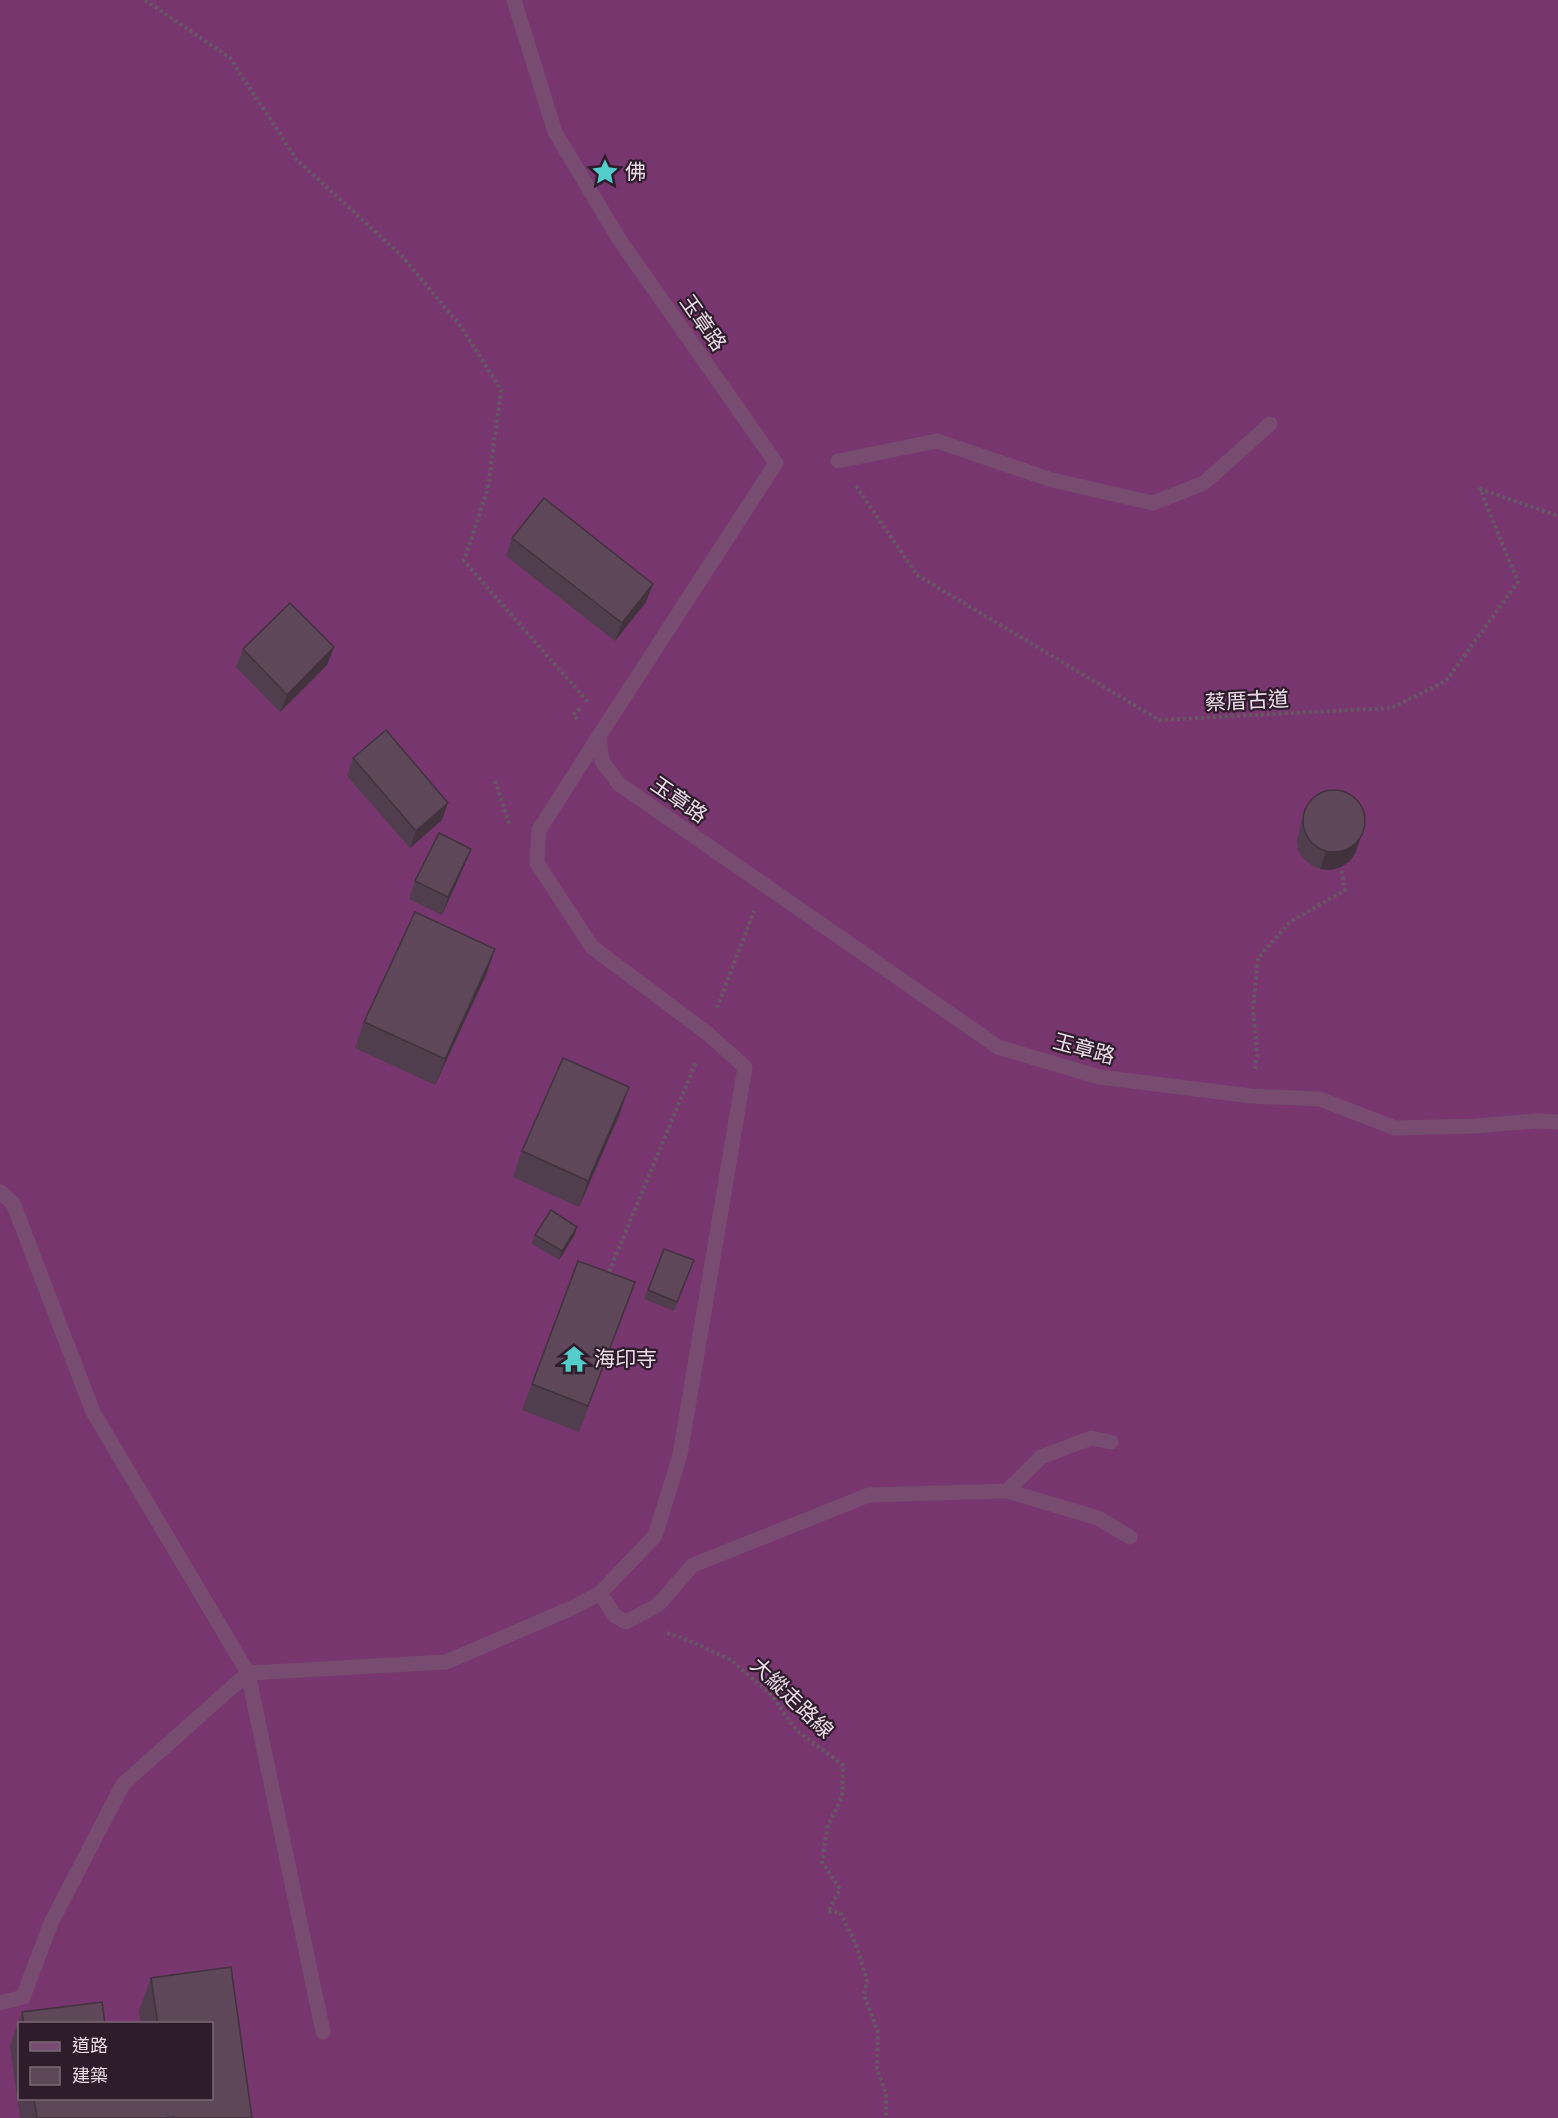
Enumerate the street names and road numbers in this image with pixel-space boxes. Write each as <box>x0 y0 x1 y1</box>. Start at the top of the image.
street label: 玉章路 <box>675 290 731 356</box>
street label: 蔡厝古道 <box>1204 687 1290 715</box>
street label: 玉章路 <box>646 772 712 828</box>
street label: 玉章路 <box>1050 1029 1118 1069</box>
street label: 大縱走路線 <box>746 1653 838 1743</box>

